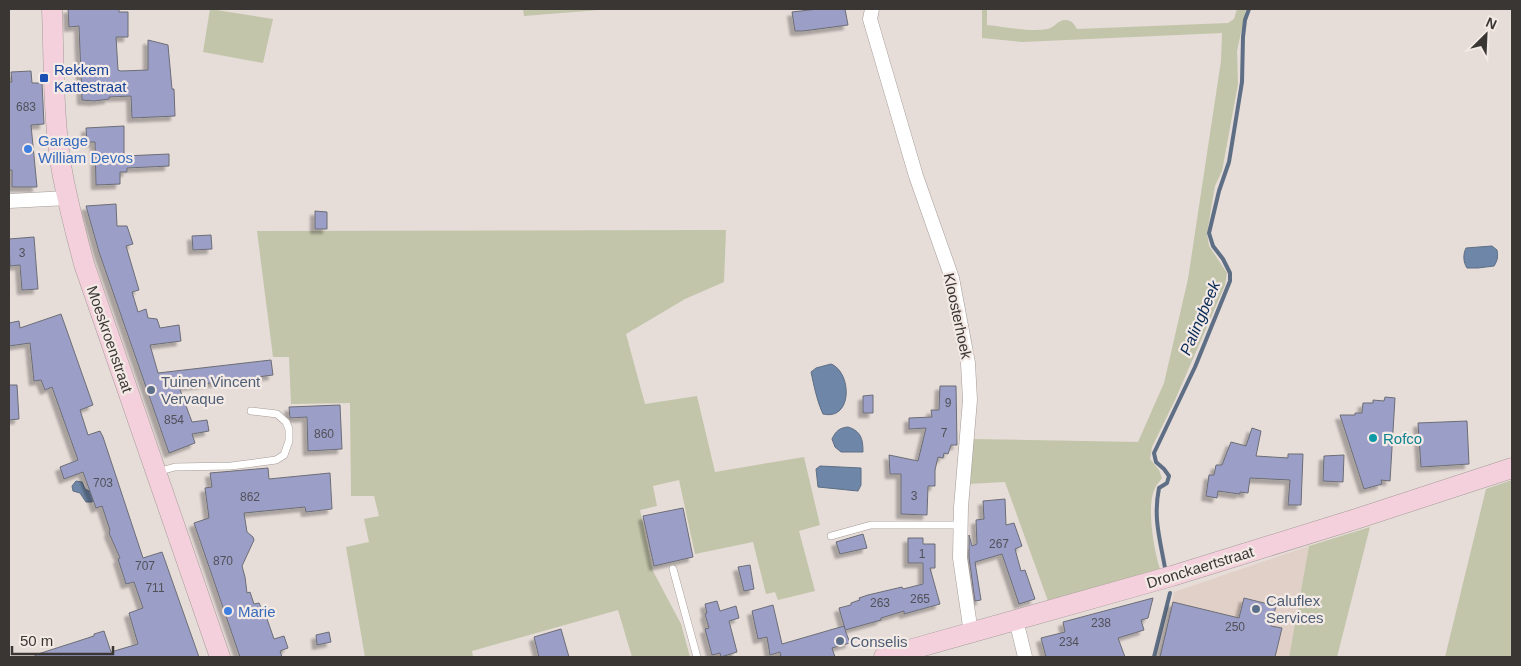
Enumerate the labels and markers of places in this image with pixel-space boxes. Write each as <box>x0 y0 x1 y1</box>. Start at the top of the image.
place label: Rekkem Kattestraat <box>54 61 127 95</box>
marker: Rekkem Kattestraat <box>38 72 50 84</box>
place label: Garage William Devos <box>38 132 133 166</box>
marker: Garage William Devos <box>22 143 34 155</box>
place label: Tuinen Vincent Vervaque <box>161 373 261 407</box>
marker: Tuinen Vincent Vervaque <box>145 384 157 396</box>
place label: Rofco <box>1383 430 1422 447</box>
marker: Rofco <box>1367 432 1379 444</box>
place label: Caluflex Services <box>1266 592 1324 626</box>
place label: Marie <box>238 603 276 620</box>
marker: Caluflex Services <box>1250 603 1262 615</box>
marker: Marie <box>222 605 234 617</box>
place label: Conselis <box>850 633 908 650</box>
marker: Conselis <box>834 635 846 647</box>

